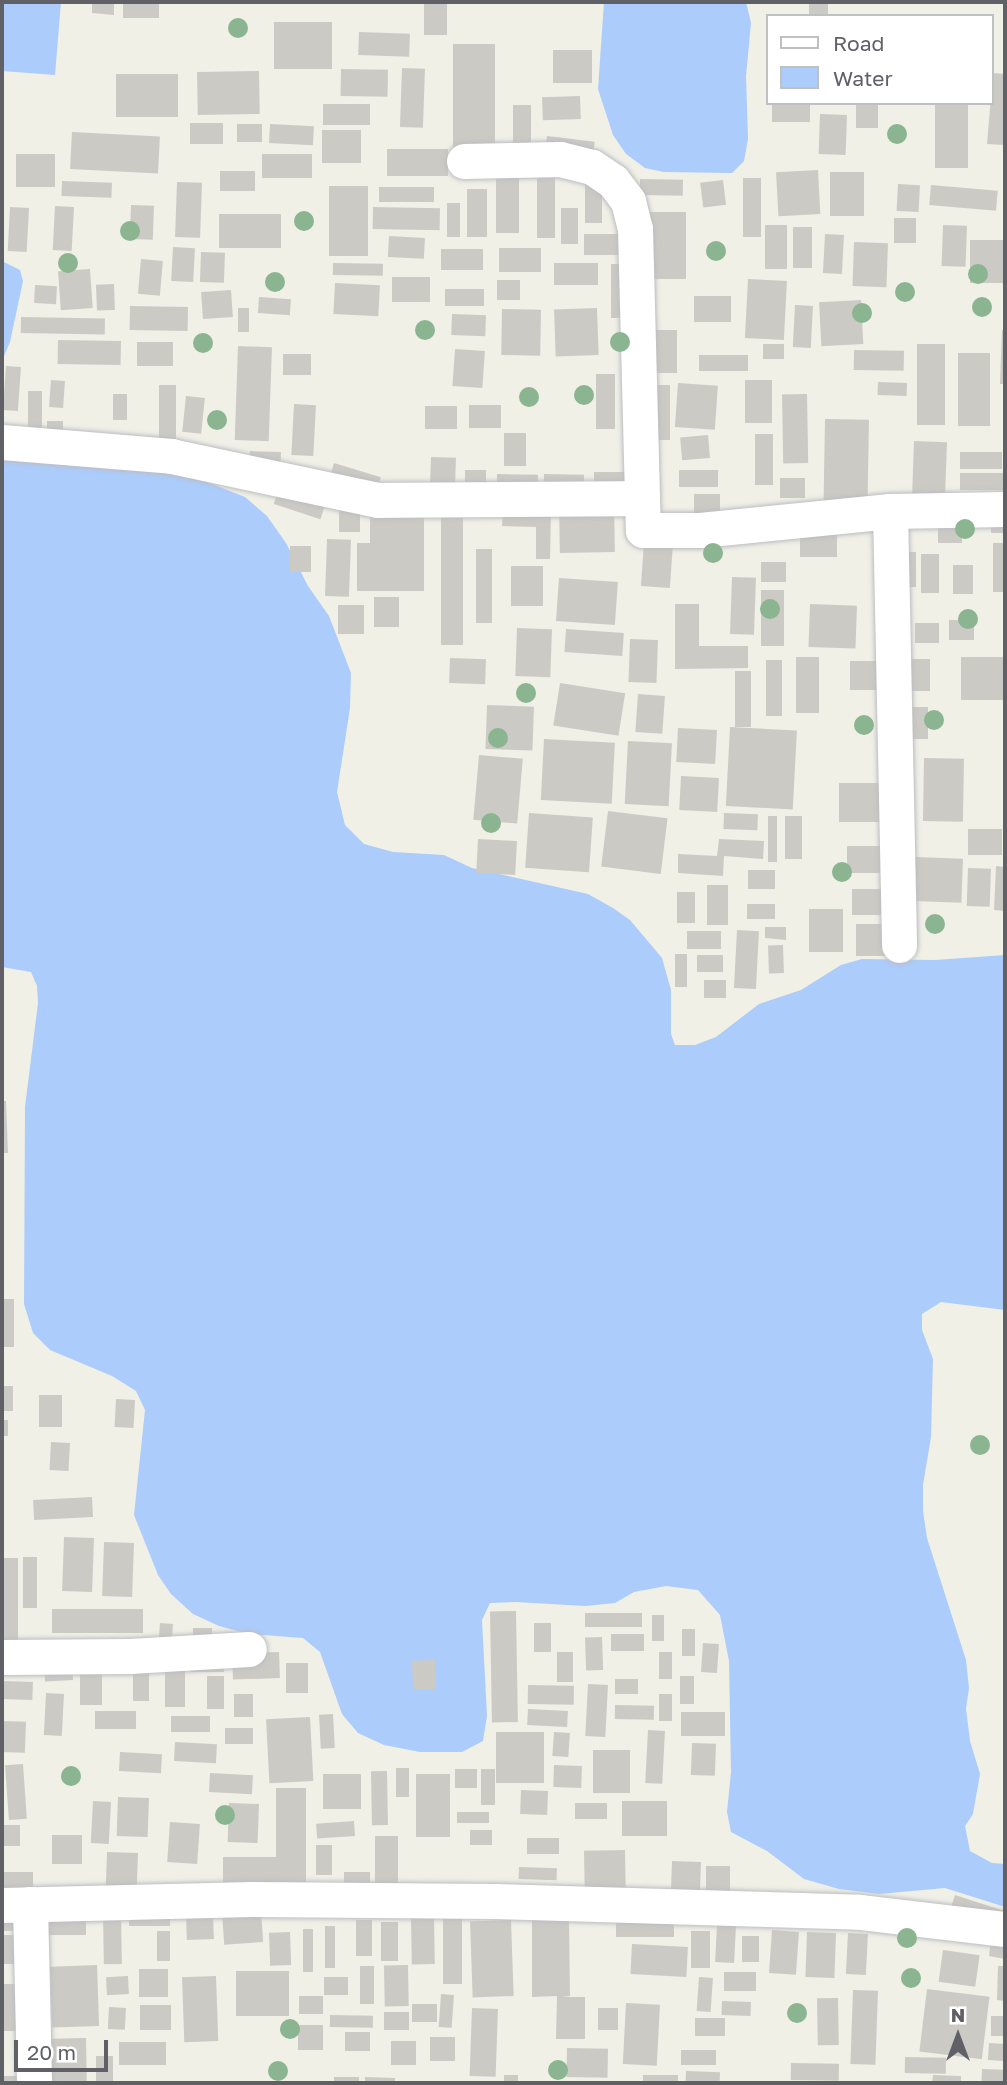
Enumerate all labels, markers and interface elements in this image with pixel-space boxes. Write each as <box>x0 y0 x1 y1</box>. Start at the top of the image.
legend <box>766 14 993 105</box>
text: Road <box>833 30 884 56</box>
text: Water <box>833 65 893 91</box>
north arrow <box>923 2001 993 2071</box>
text: N <box>951 2003 965 2026</box>
scale bar <box>18 2025 112 2070</box>
text: 20 m <box>27 2039 76 2065</box>

